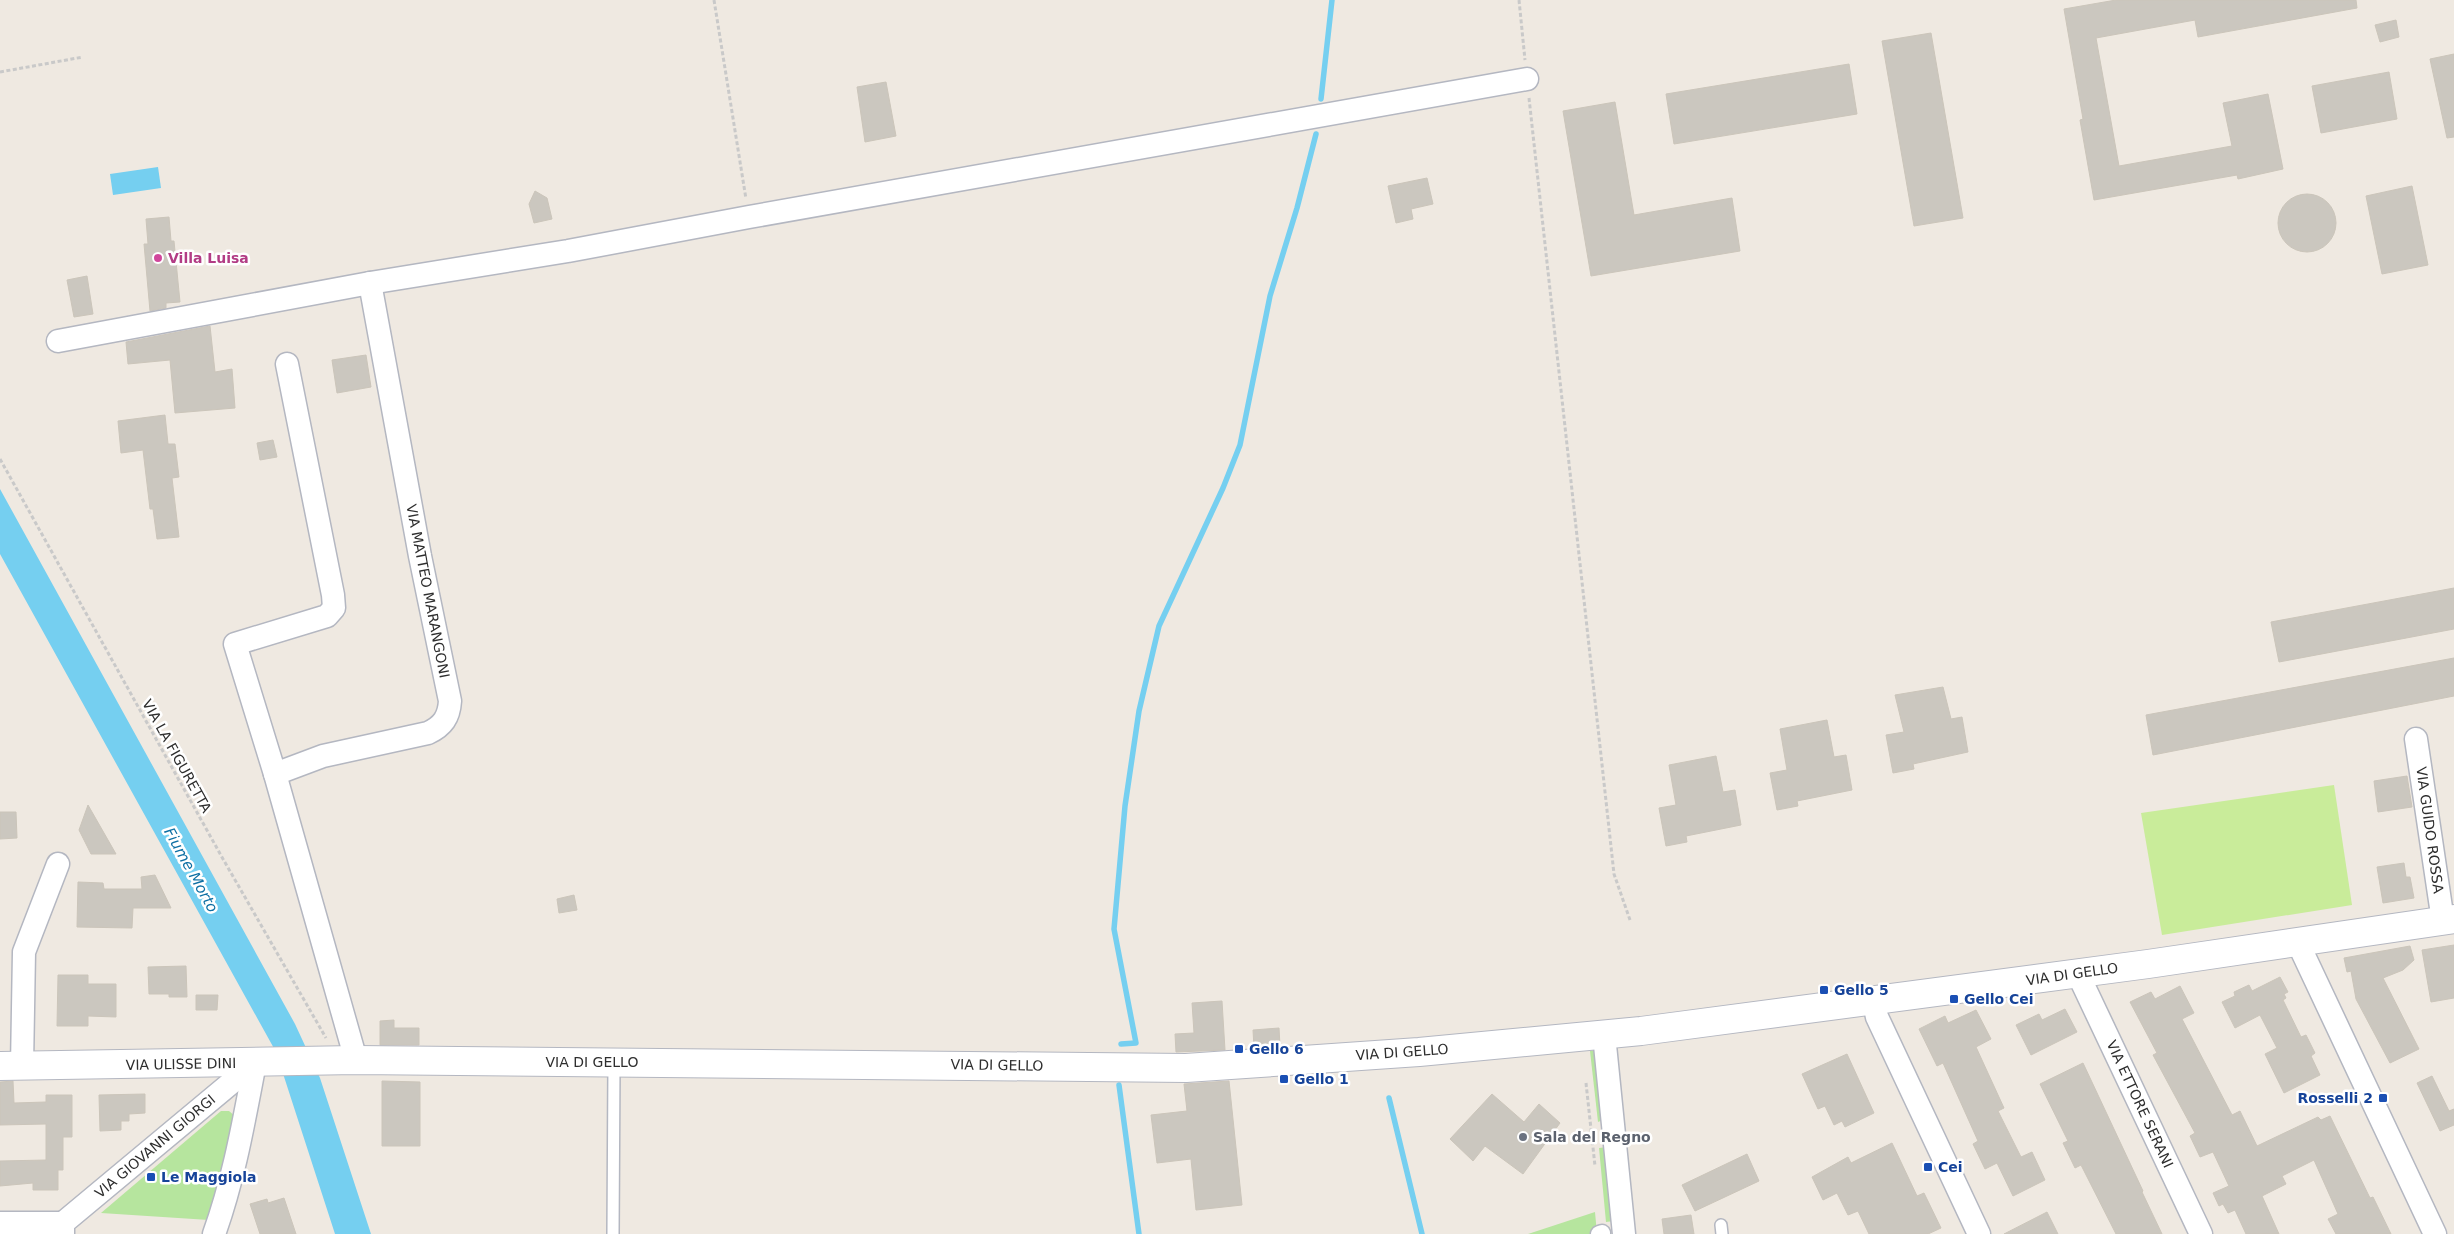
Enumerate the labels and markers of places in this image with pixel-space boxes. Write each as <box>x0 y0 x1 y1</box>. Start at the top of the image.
place label: Villa Luisa <box>168 250 249 266</box>
marker: Villa Luisa <box>152 252 164 264</box>
place label: Gello 5 <box>1834 982 1889 998</box>
marker: Gello 5 <box>1818 984 1830 996</box>
place label: Gello Cei <box>1964 991 2034 1007</box>
marker: Gello Cei <box>1948 993 1960 1005</box>
place label: Gello 6 <box>1249 1041 1304 1057</box>
marker: Gello 6 <box>1233 1043 1245 1055</box>
place label: Gello 1 <box>1294 1071 1349 1087</box>
marker: Gello 1 <box>1278 1073 1290 1085</box>
place label: Rosselli 2 <box>2297 1090 2373 1106</box>
marker: Rosselli 2 <box>2377 1092 2389 1104</box>
place label: Sala del Regno <box>1533 1129 1651 1145</box>
marker: Sala del Regno <box>1517 1131 1529 1143</box>
place label: Cei <box>1938 1159 1963 1175</box>
marker: Cei <box>1922 1161 1934 1173</box>
place label: Le Maggiola <box>161 1169 256 1185</box>
marker: Le Maggiola <box>145 1171 157 1183</box>

